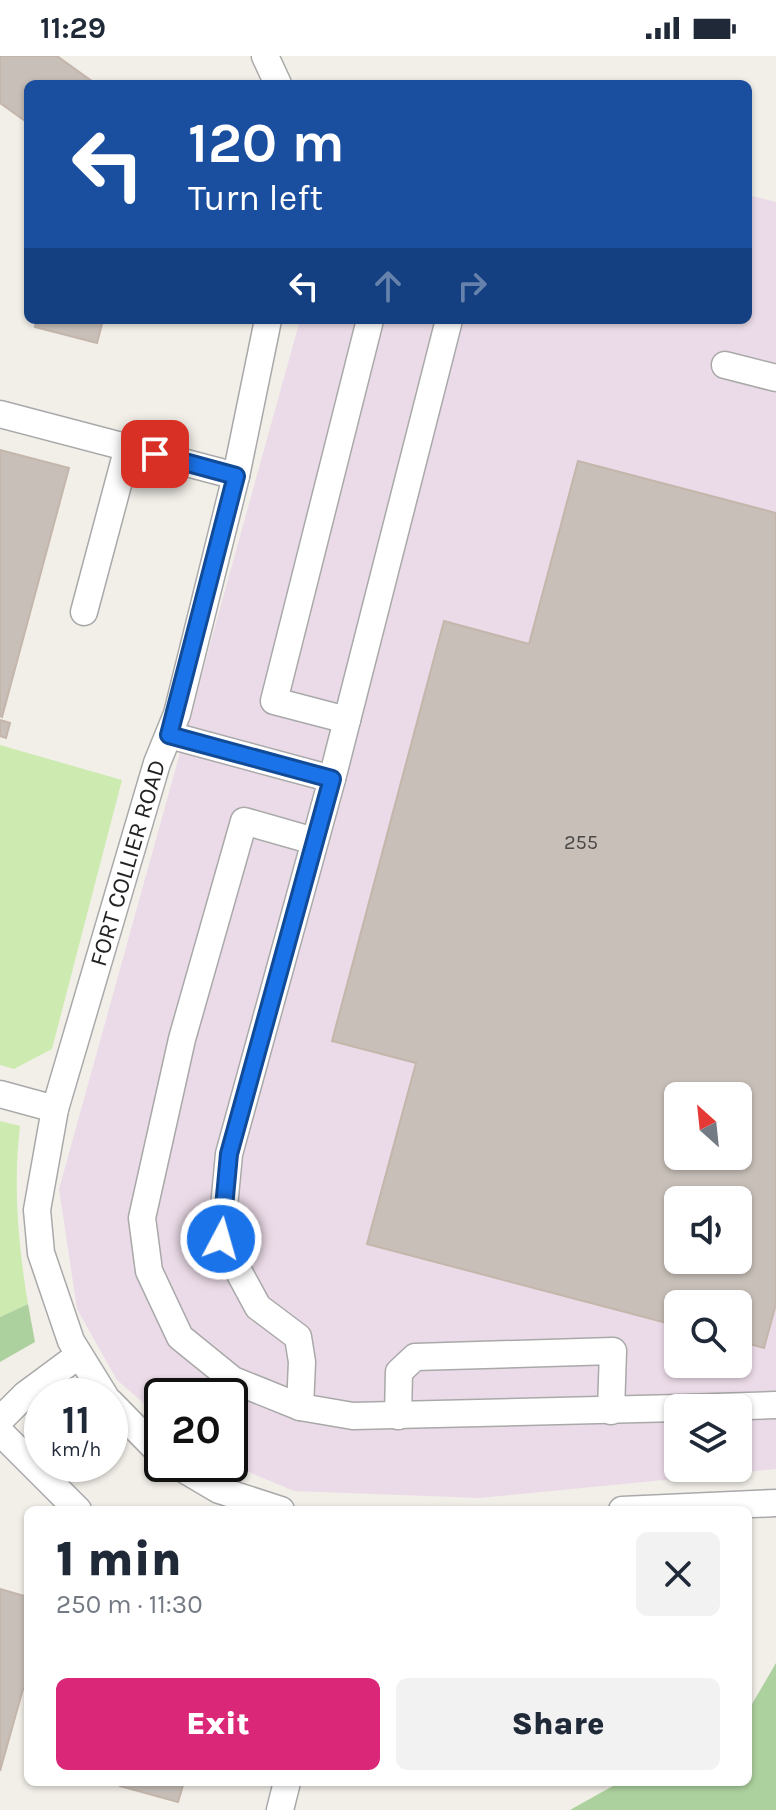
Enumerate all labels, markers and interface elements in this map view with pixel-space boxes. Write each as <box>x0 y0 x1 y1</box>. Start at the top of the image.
text: 11:29 <box>40 10 106 46</box>
text: 120 m <box>188 110 345 175</box>
icon: left <box>56 112 160 216</box>
text: Turn left <box>188 177 323 219</box>
icon: left <box>282 264 326 308</box>
icon: ahead <box>366 264 410 308</box>
icon: right <box>450 264 494 308</box>
pin <box>121 420 189 488</box>
icon: arrive <box>133 432 177 476</box>
street label: FORT COLLIER ROAD <box>84 756 171 969</box>
house number: 255 <box>564 831 598 854</box>
north arrow <box>664 1082 752 1170</box>
map controls <box>664 1082 752 1482</box>
button: sound <box>664 1186 752 1274</box>
position arrow <box>179 1197 263 1281</box>
button: search <box>664 1290 752 1378</box>
speed limit sign: 20 <box>144 1378 248 1482</box>
button: layers <box>664 1394 752 1482</box>
text: 11 <box>62 1396 90 1443</box>
text: km/h <box>51 1438 101 1461</box>
text: 1 min <box>56 1531 182 1587</box>
button: close <box>636 1532 720 1616</box>
text: 250 m · 11:30 <box>56 1589 203 1620</box>
button: Exit <box>56 1678 380 1770</box>
button: Share <box>396 1678 720 1770</box>

